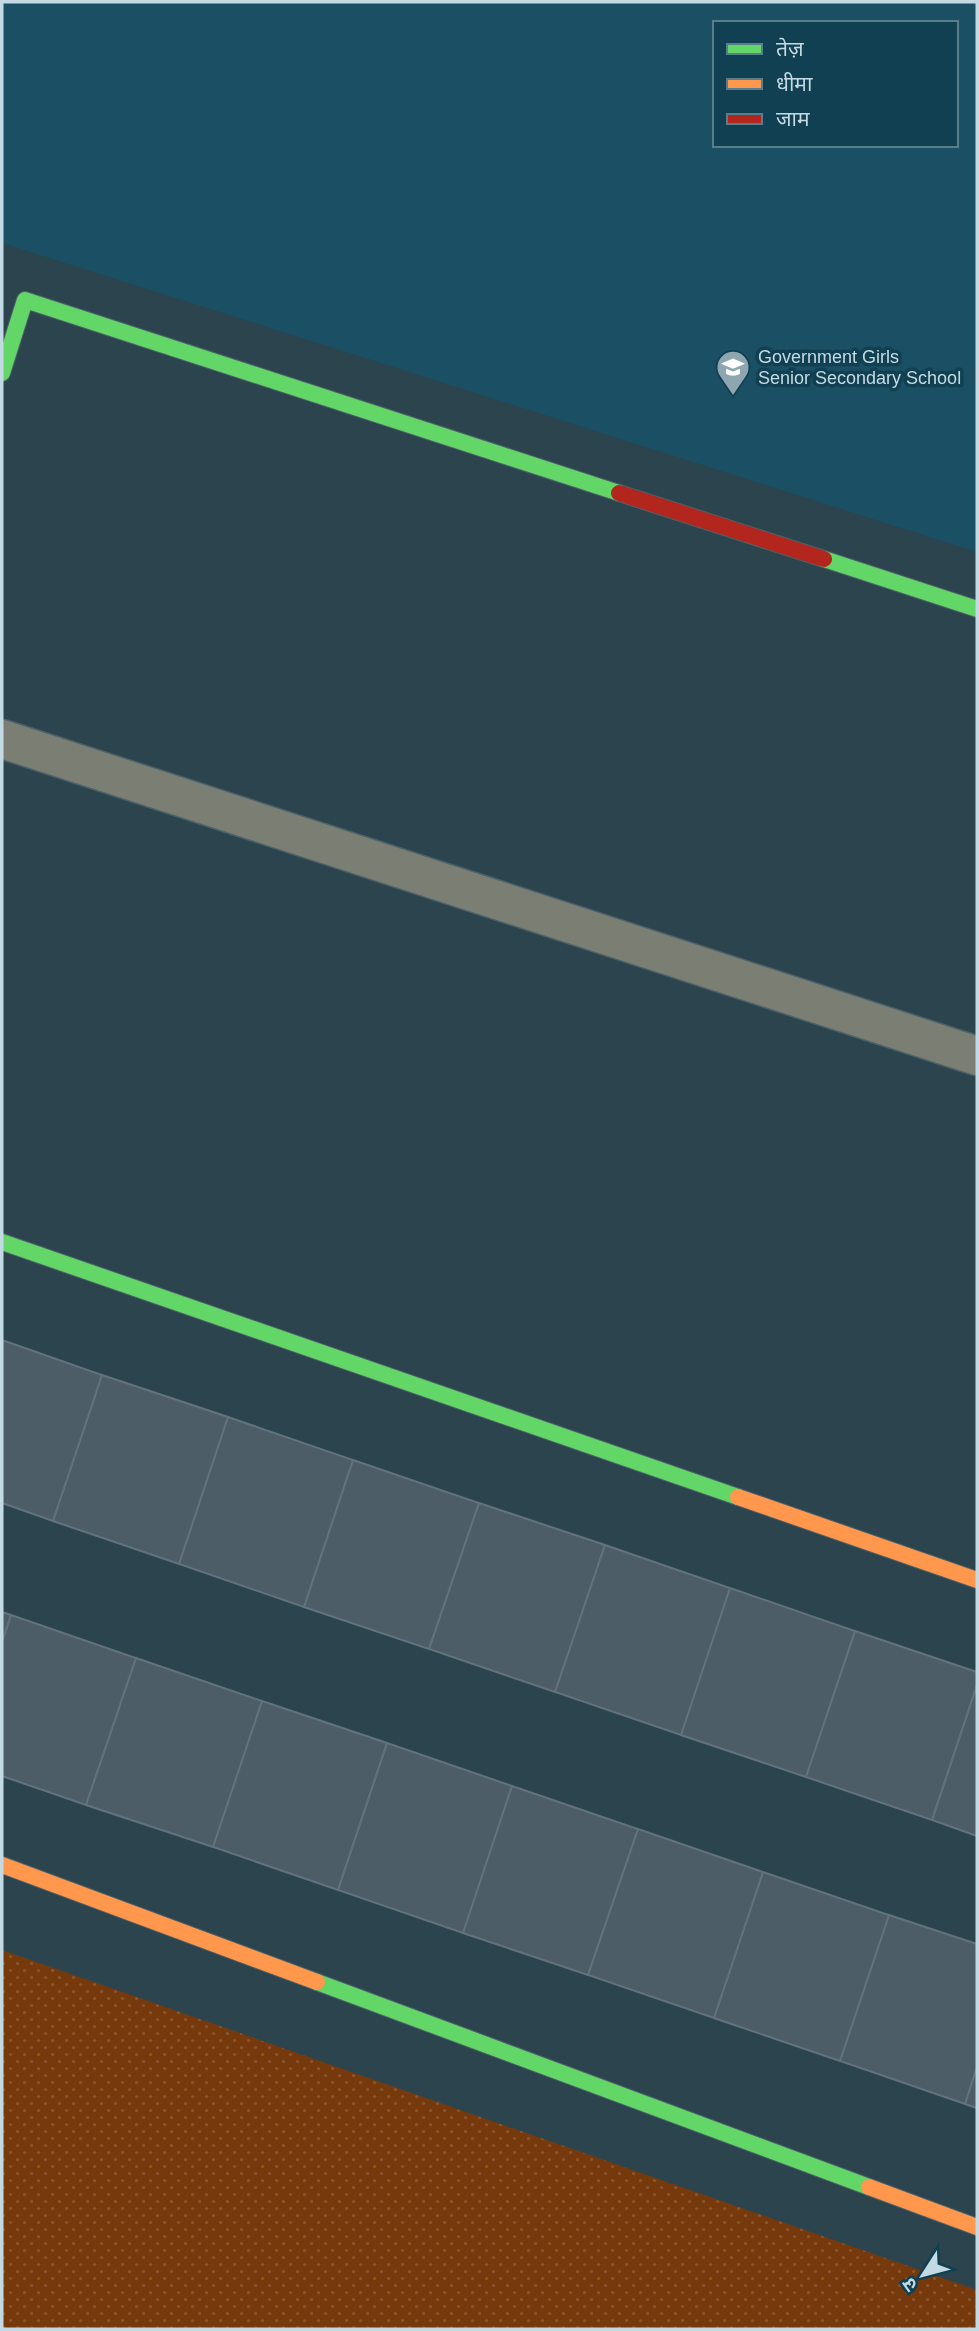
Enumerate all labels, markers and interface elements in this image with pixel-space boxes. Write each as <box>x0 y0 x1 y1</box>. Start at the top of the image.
legend <box>713 21 958 147</box>
text: तेज़ <box>776 37 804 60</box>
text: धीमा <box>776 72 813 95</box>
text: जाम <box>776 107 810 130</box>
place label: Government Girls Senior Secondary School <box>758 347 961 388</box>
school or university icon: Government Girls Senior Secondary School <box>714 348 752 397</box>
north arrow <box>888 2240 958 2310</box>
text: उ <box>897 2273 921 2295</box>

